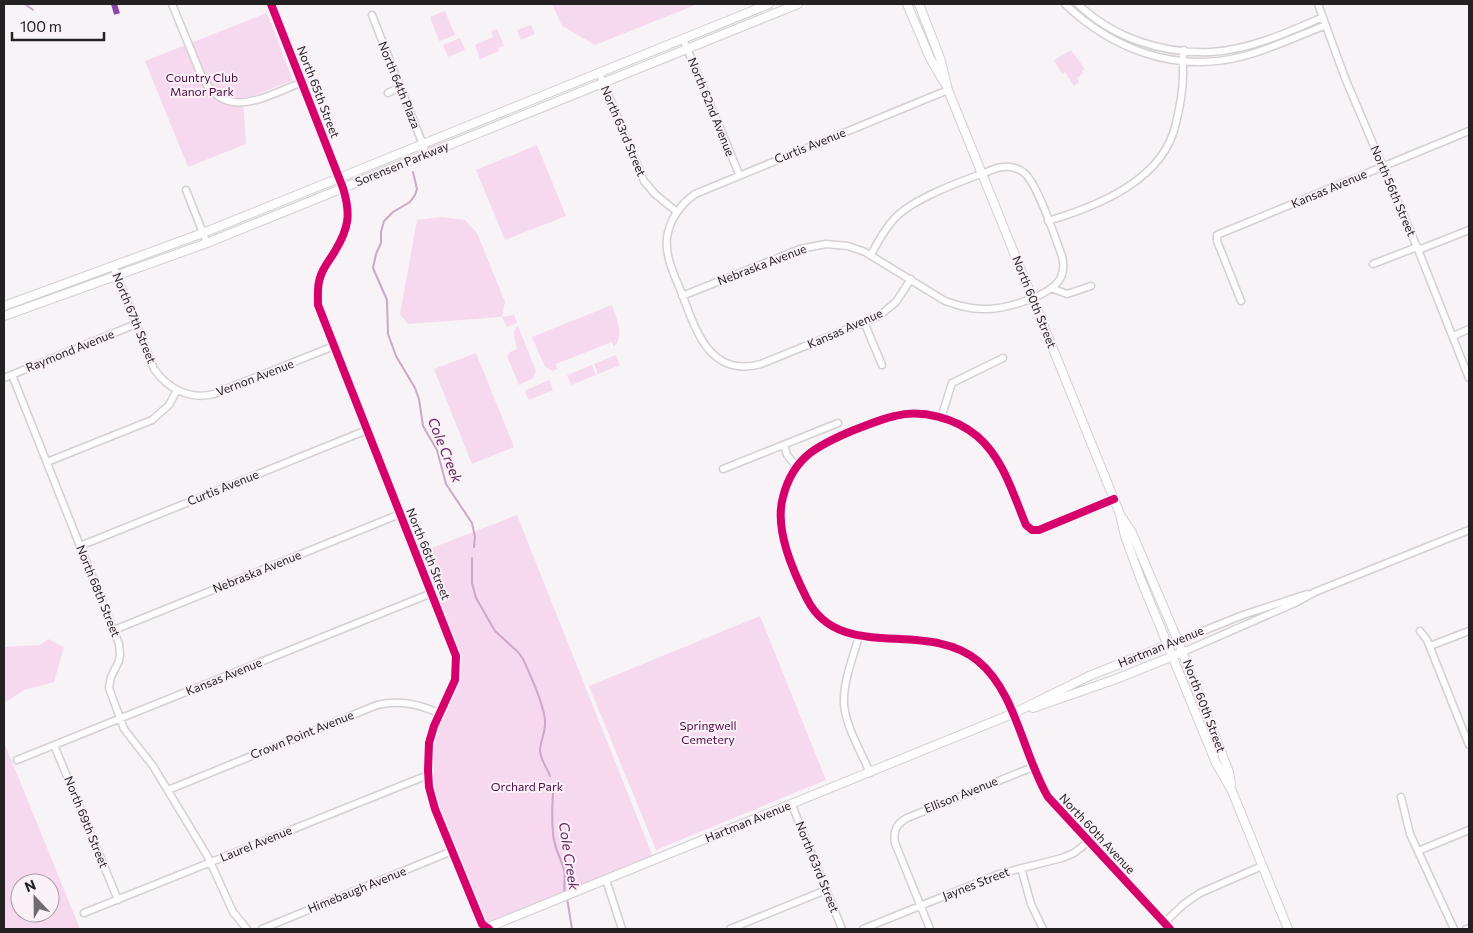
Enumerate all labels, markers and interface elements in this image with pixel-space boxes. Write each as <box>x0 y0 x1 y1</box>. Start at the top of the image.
scale bar <box>12 10 105 42</box>
text: 100 m <box>20 17 62 35</box>
street label: North 64th Plaza <box>376 39 424 130</box>
street label: North 65th Street <box>295 44 343 140</box>
street label: North 62nd Avenue <box>686 55 738 158</box>
park label: Country Club Manor Park <box>166 70 238 98</box>
street label: North 63rd Street <box>599 83 649 178</box>
street label: Curtis Avenue <box>772 124 847 166</box>
street label: Sorensen Parkway <box>353 138 451 188</box>
street label: North 56th Street <box>1368 143 1419 238</box>
street label: Kansas Avenue <box>1289 166 1368 210</box>
street label: Nebraska Avenue <box>715 241 808 287</box>
street label: North 60th Street <box>1010 253 1060 350</box>
street label: North 67th Street <box>110 270 160 365</box>
street label: Kansas Avenue <box>805 305 884 351</box>
street label: Raymond Avenue <box>23 326 116 374</box>
street label: Vernon Avenue <box>214 356 295 398</box>
water label: Cole Creek <box>425 415 466 485</box>
street label: Curtis Avenue <box>185 466 260 508</box>
street label: North 66th Street <box>404 506 454 602</box>
street label: North 68th Street <box>74 543 124 639</box>
street label: Nebraska Avenue <box>210 547 303 595</box>
street label: Hartman Avenue <box>1116 623 1205 670</box>
street label: Kansas Avenue <box>184 654 264 698</box>
street label: North 60th Street <box>1181 657 1229 754</box>
street label: Crown Point Avenue <box>248 707 355 761</box>
park label: Springwell Cemetery <box>679 718 737 746</box>
street label: Ellison Avenue <box>922 773 999 815</box>
street label: North 69th Street <box>62 774 112 870</box>
park label: Orchard Park <box>491 779 564 793</box>
street label: North 60th Avenue <box>1057 790 1138 876</box>
street label: Hartman Avenue <box>703 798 792 845</box>
street label: North 63rd Street <box>793 819 843 914</box>
water label: Cole Creek <box>556 821 583 892</box>
street label: Laurel Avenue <box>218 822 294 864</box>
street label: Himebaugh Avenue <box>305 863 408 915</box>
street label: Jaynes Street <box>940 864 1012 903</box>
north arrow <box>10 873 60 923</box>
text: N <box>22 876 38 895</box>

